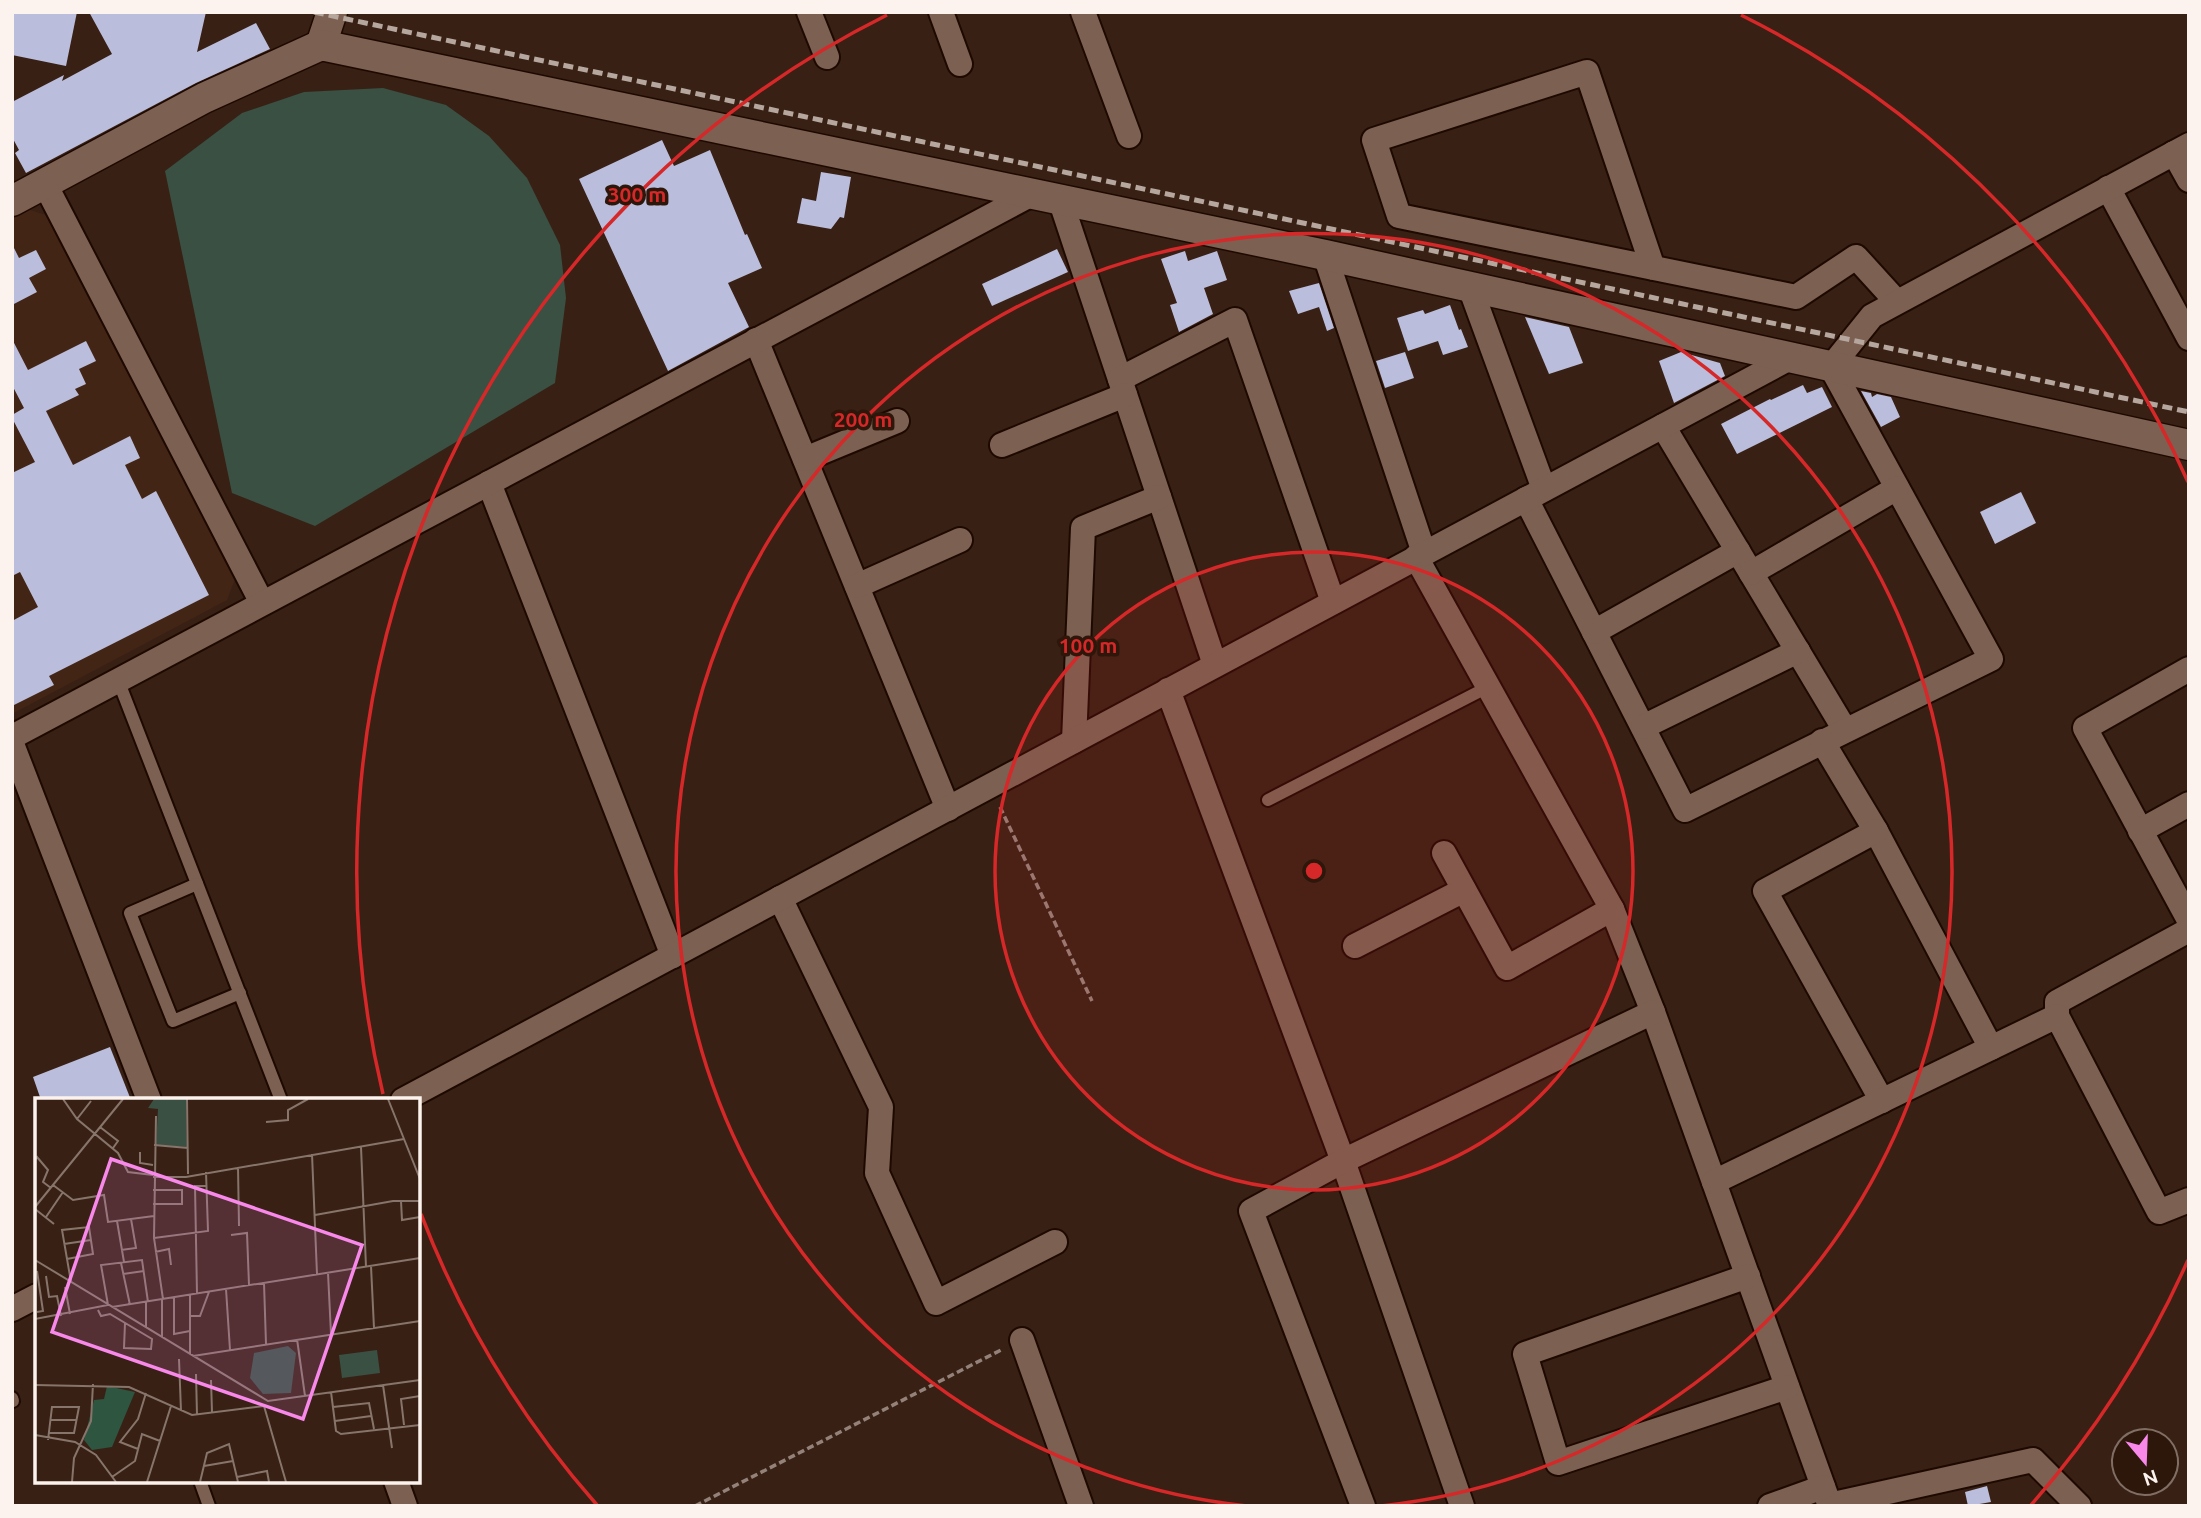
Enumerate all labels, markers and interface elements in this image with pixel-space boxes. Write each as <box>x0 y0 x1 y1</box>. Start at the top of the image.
text: 300 m <box>608 182 666 206</box>
text: 200 m <box>834 407 892 431</box>
text: 100 m <box>1059 633 1117 657</box>
centre of rings <box>1302 859 1326 883</box>
inset map <box>35 1098 420 1483</box>
north arrow <box>2110 1427 2180 1497</box>
text: N <box>2140 1465 2161 1491</box>

